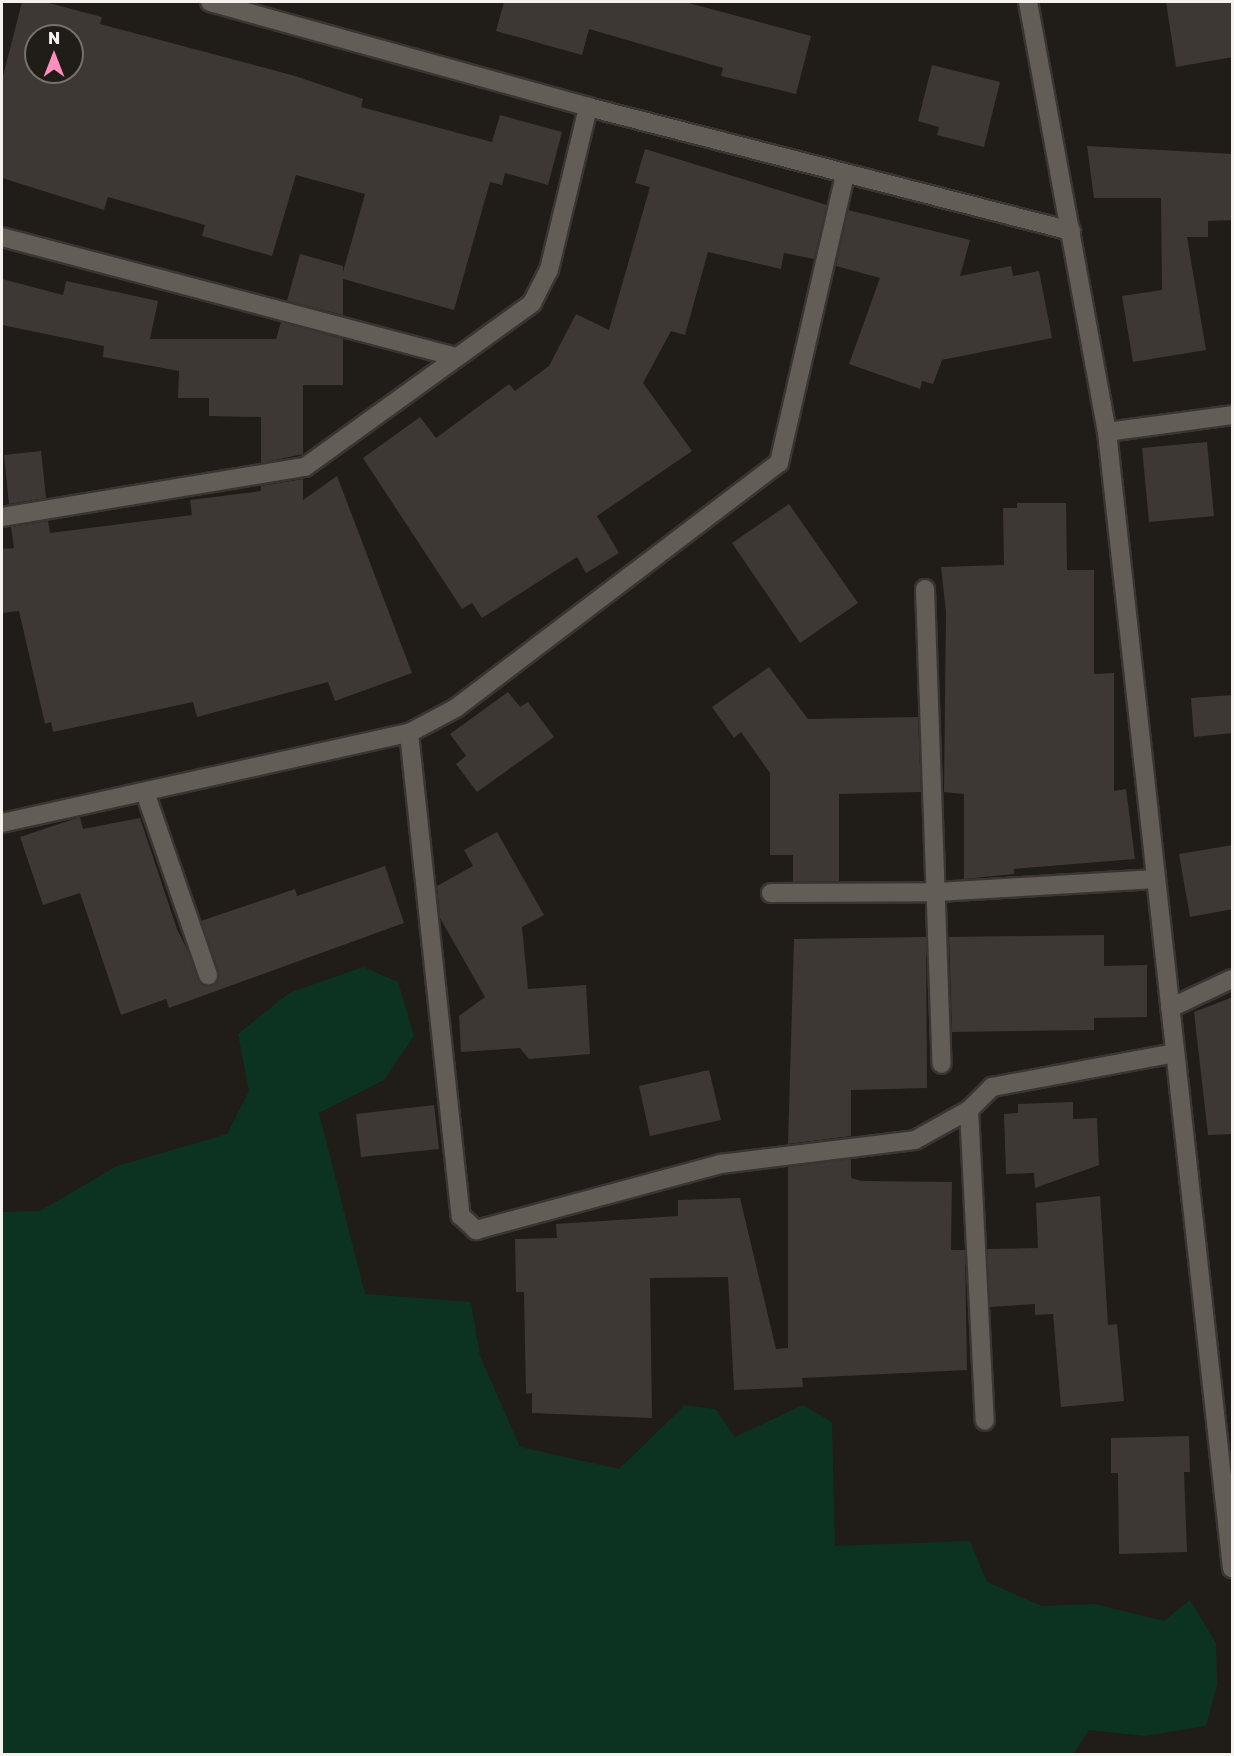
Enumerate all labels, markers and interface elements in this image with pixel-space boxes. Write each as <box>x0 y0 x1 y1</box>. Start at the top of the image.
north arrow <box>24 24 84 84</box>
text: N <box>48 28 60 48</box>

